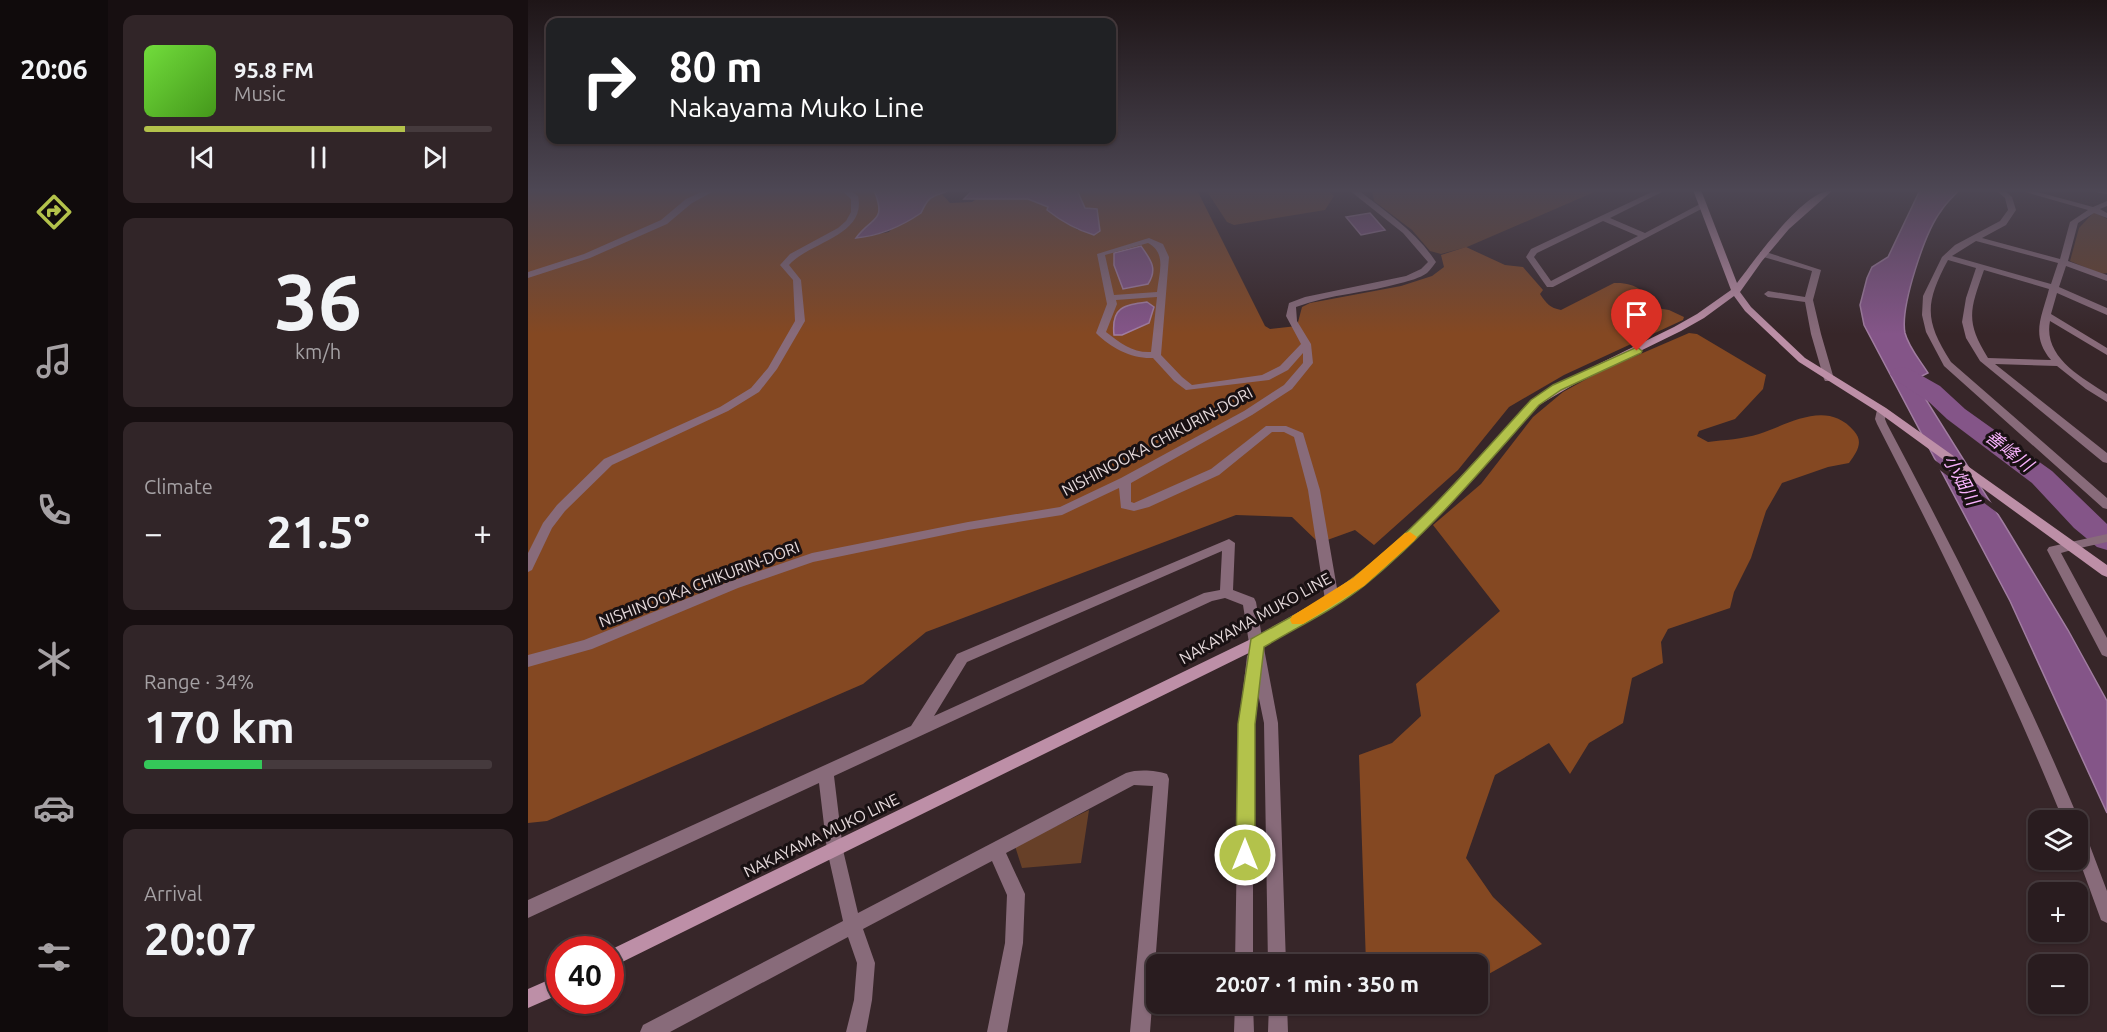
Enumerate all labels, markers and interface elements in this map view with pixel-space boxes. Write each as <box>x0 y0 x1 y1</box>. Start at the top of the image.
icon: right <box>570 42 648 120</box>
text: 80 m <box>669 43 763 90</box>
text: 20:06 <box>20 54 88 84</box>
text: 95.8 FM <box>234 57 314 82</box>
text: Music <box>234 82 286 105</box>
text: Nakayama Muko Line <box>669 92 924 122</box>
icon: previous <box>186 141 219 174</box>
icon: pause <box>302 141 335 174</box>
icon: next <box>418 141 451 174</box>
icon: directions <box>33 191 75 233</box>
text: 36 <box>274 257 362 345</box>
pin <box>1611 289 1662 351</box>
icon: arrive <box>1620 298 1653 331</box>
icon: music <box>33 340 75 382</box>
text: km/h <box>295 340 341 363</box>
street label: NISHINOOKA CHIKURIN-DORI <box>1059 383 1255 499</box>
water label: 善峰川 <box>1982 426 2039 476</box>
water label: 小畑川 <box>1940 451 1985 510</box>
text: Climate <box>144 475 213 498</box>
icon: phone <box>33 489 75 531</box>
text: 21.5° <box>266 506 370 557</box>
text: − <box>144 514 163 551</box>
text: + <box>473 514 492 551</box>
street label: NISHINOOKA CHIKURIN-DORI <box>596 537 802 631</box>
street label: NAKAYAMA MUKO LINE <box>1176 569 1334 667</box>
icon: climate <box>33 638 75 680</box>
text: Range · 34% <box>144 670 254 693</box>
text: 170 km <box>144 701 295 752</box>
icon: car <box>33 787 75 829</box>
street label: NAKAYAMA MUKO LINE <box>740 789 902 881</box>
map controls <box>2028 810 2088 1014</box>
button: layers <box>2028 810 2088 870</box>
position arrow <box>1213 823 1277 887</box>
text: Arrival <box>144 882 202 905</box>
button: + <box>2028 882 2088 942</box>
text: 20:07 <box>144 913 257 964</box>
icon: filters <box>33 936 75 978</box>
speed limit sign: 40 <box>546 936 624 1014</box>
button: − <box>2028 954 2088 1014</box>
text: 20:07 · 1 min · 350 m <box>1215 971 1419 996</box>

